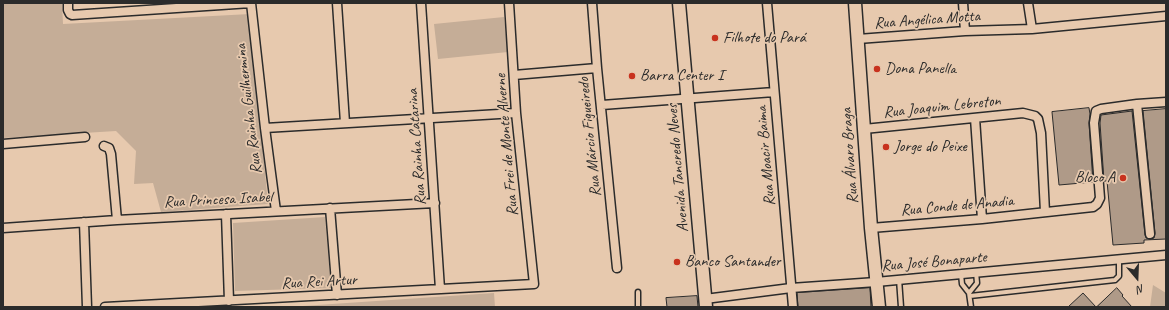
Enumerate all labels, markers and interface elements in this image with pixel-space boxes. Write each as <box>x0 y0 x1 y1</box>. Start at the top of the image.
street label: Rua Angélica Motta <box>873 7 981 33</box>
place label: Filhote do Pará <box>723 28 806 48</box>
marker: Filhote do Pará <box>710 33 720 43</box>
street label: Rua Rainha Guilhermina <box>231 43 267 175</box>
place label: Dona Panella <box>885 59 956 79</box>
marker: Dona Panella <box>872 64 882 74</box>
place label: Barra Center I <box>640 66 724 86</box>
marker: Barra Center I <box>627 71 637 81</box>
street label: Rua Frei de Monte Alverne <box>491 73 523 217</box>
street label: Rua Márcio Figueiredo <box>574 76 606 198</box>
street label: Rua Rainha Catarina <box>403 88 431 206</box>
street label: Rua Joaquim Lebreton <box>882 91 1002 123</box>
street label: Avenida Tancredo Neves <box>663 103 693 233</box>
street label: Rua Moacir Baima <box>752 105 780 207</box>
street label: Rua Álvaro Braga <box>837 108 863 204</box>
place label: Jorge do Peixe <box>894 137 967 157</box>
marker: Jorge do Peixe <box>881 142 891 152</box>
place label: Bloco A <box>1075 168 1115 188</box>
marker: Bloco A <box>1118 173 1128 183</box>
street label: Rua Princesa Isabel <box>163 188 273 212</box>
street label: Rua Conde de Anadia <box>900 191 1014 221</box>
street label: Rua José Bonaparte <box>881 248 987 276</box>
place label: Banco Santander <box>685 252 781 272</box>
marker: Banco Santander <box>672 257 682 267</box>
north arrow <box>1117 258 1157 298</box>
street label: Rua Rei Artur <box>281 270 357 294</box>
text: N <box>1135 282 1146 297</box>

